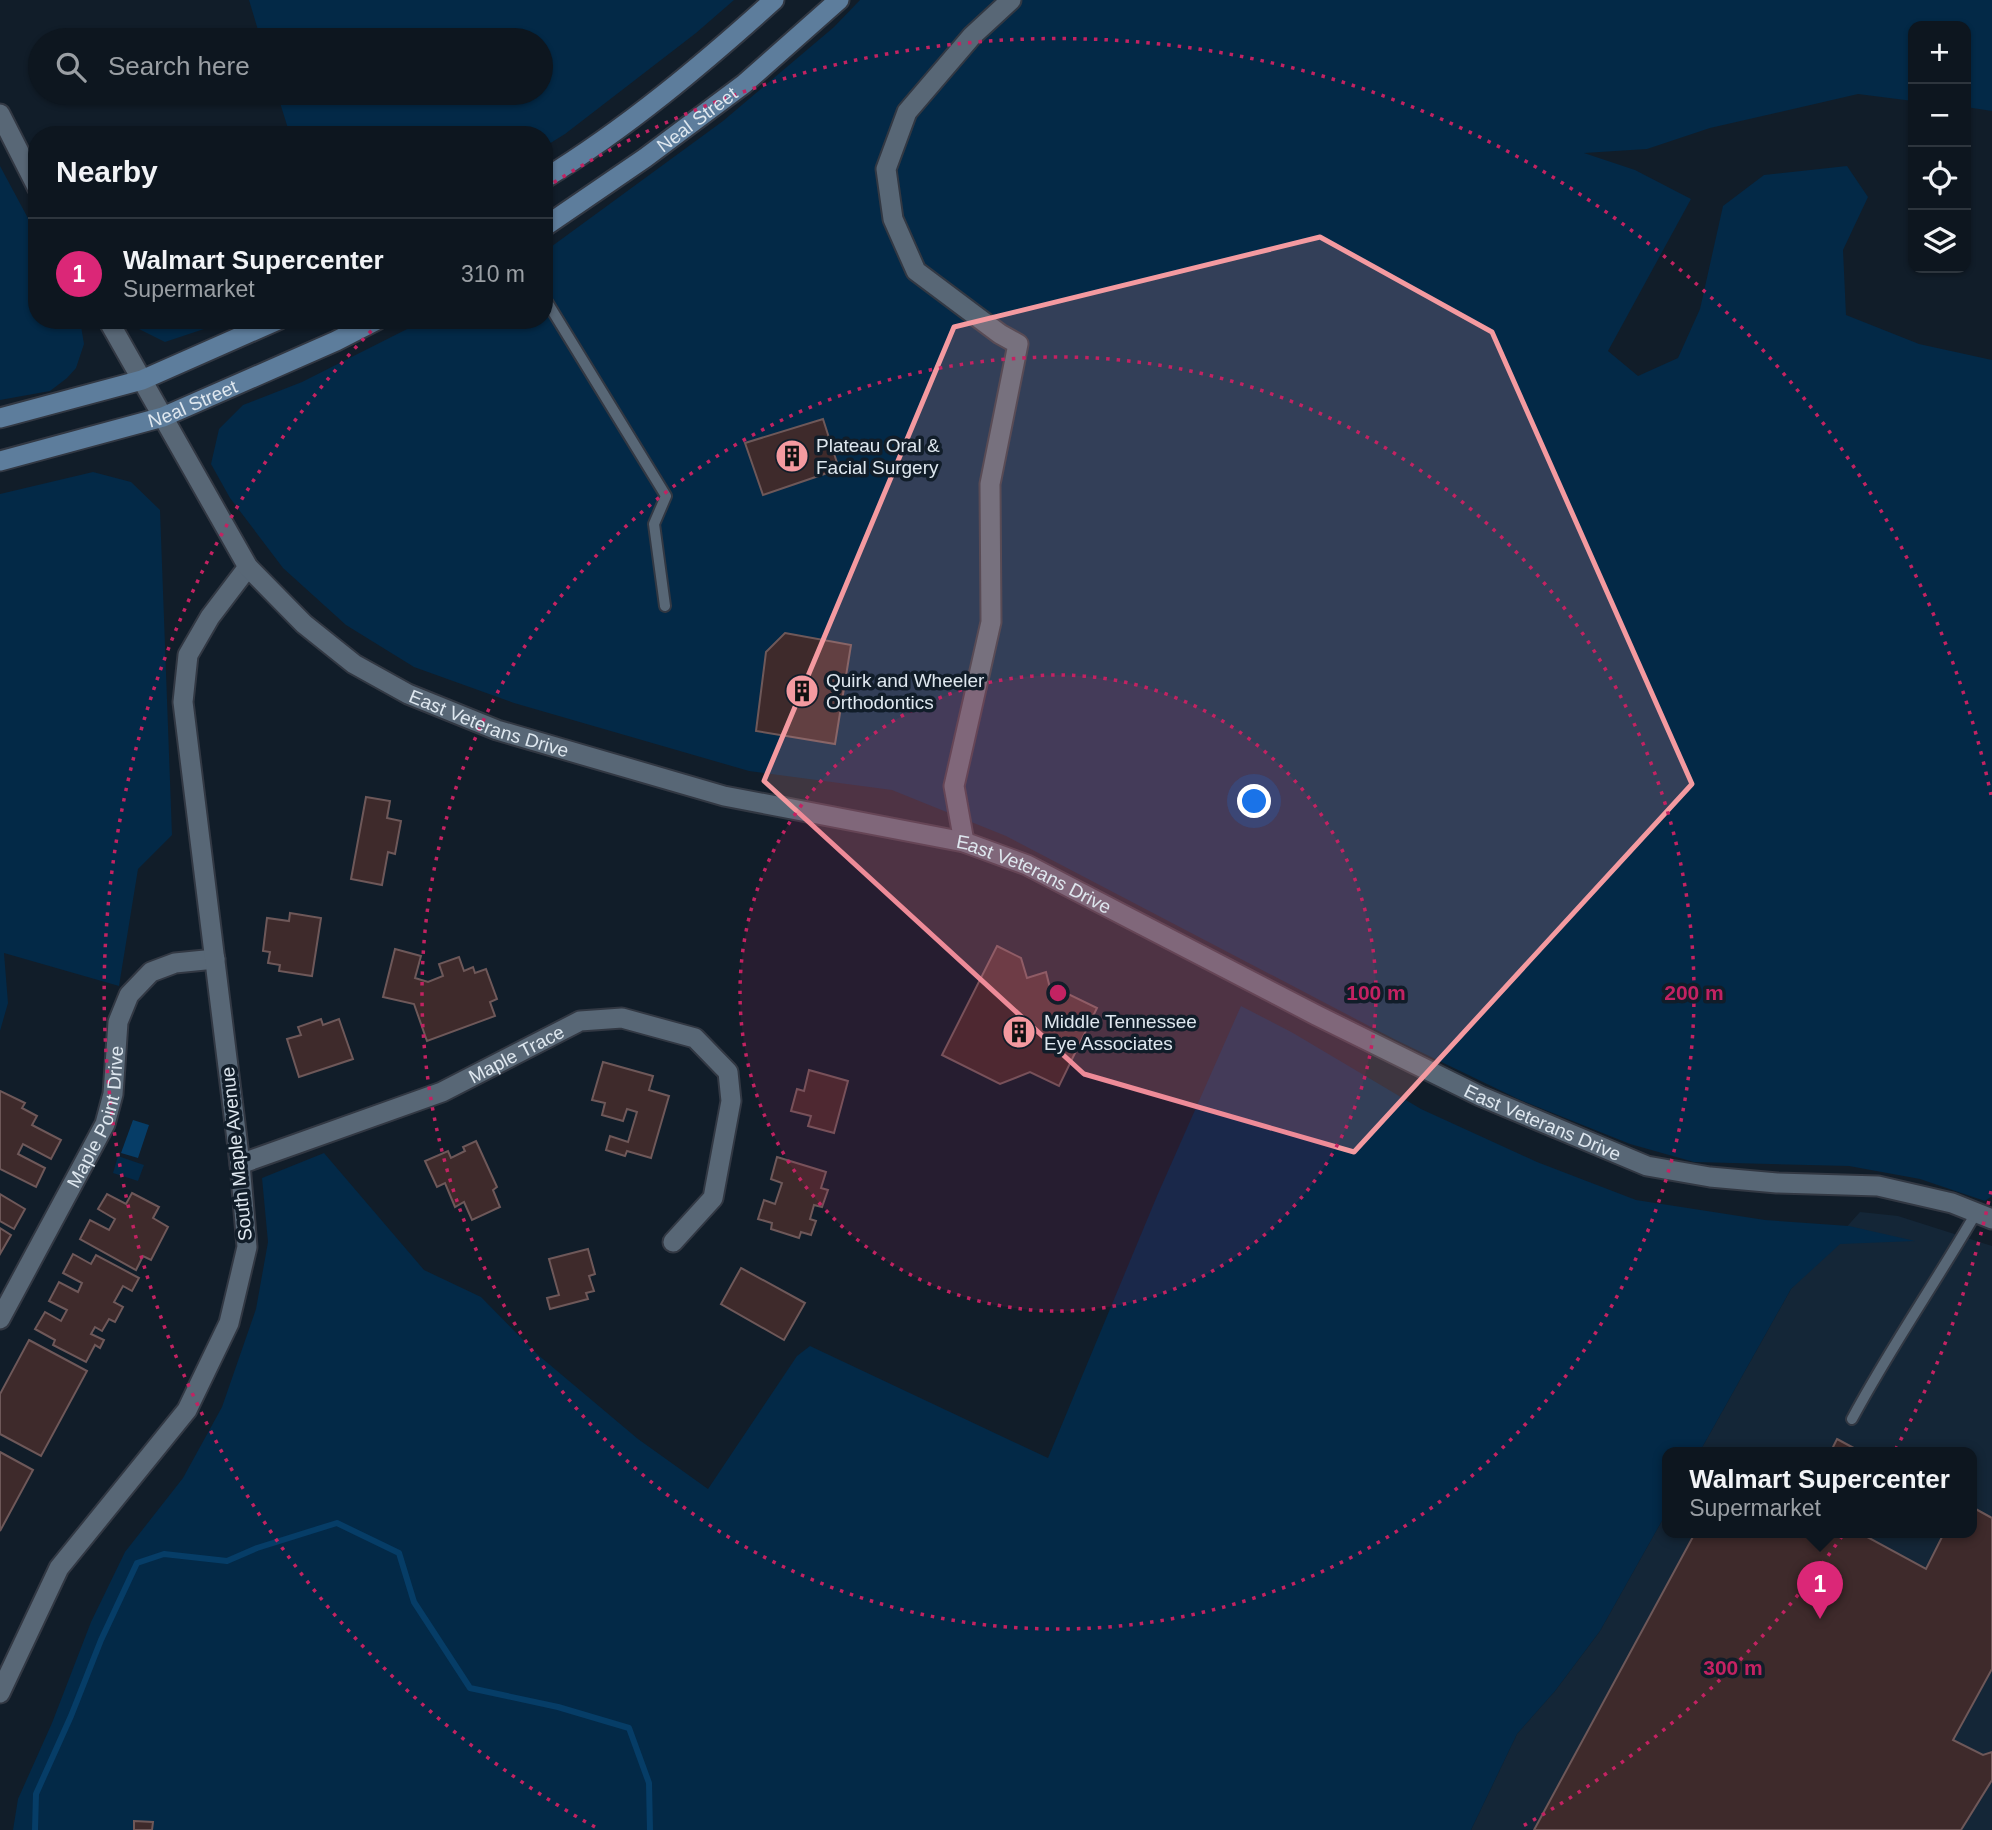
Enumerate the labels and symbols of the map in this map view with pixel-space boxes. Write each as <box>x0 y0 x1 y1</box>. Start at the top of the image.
street label: Neal Street <box>653 82 742 157</box>
street label: Neal Street <box>146 375 241 432</box>
place label: Plateau Oral & Facial Surgery <box>816 435 940 478</box>
building icon: Plateau Oral & Facial Surgery <box>773 437 811 475</box>
place label: Quirk and Wheeler Orthodontics <box>826 670 985 713</box>
building icon: Quirk and Wheeler Orthodontics <box>783 672 821 710</box>
street label: East Veterans Drive <box>406 686 571 761</box>
your location <box>1237 784 1271 818</box>
street label: East Veterans Drive <box>955 831 1115 918</box>
centre of rings <box>1046 981 1070 1005</box>
text: 100 m <box>1346 981 1406 1004</box>
text: 200 m <box>1664 981 1724 1004</box>
place label: Middle Tennessee Eye Associates <box>1044 1011 1197 1054</box>
building icon: Middle Tennessee Eye Associates <box>1000 1013 1038 1051</box>
street label: Maple Trace <box>465 1021 568 1087</box>
street label: Maple Point Drive <box>63 1045 127 1191</box>
street label: South Maple Avenue <box>217 1066 256 1242</box>
street label: East Veterans Drive <box>1461 1080 1624 1165</box>
pin: 1 <box>1797 1561 1843 1619</box>
text: 300 m <box>1703 1656 1763 1679</box>

